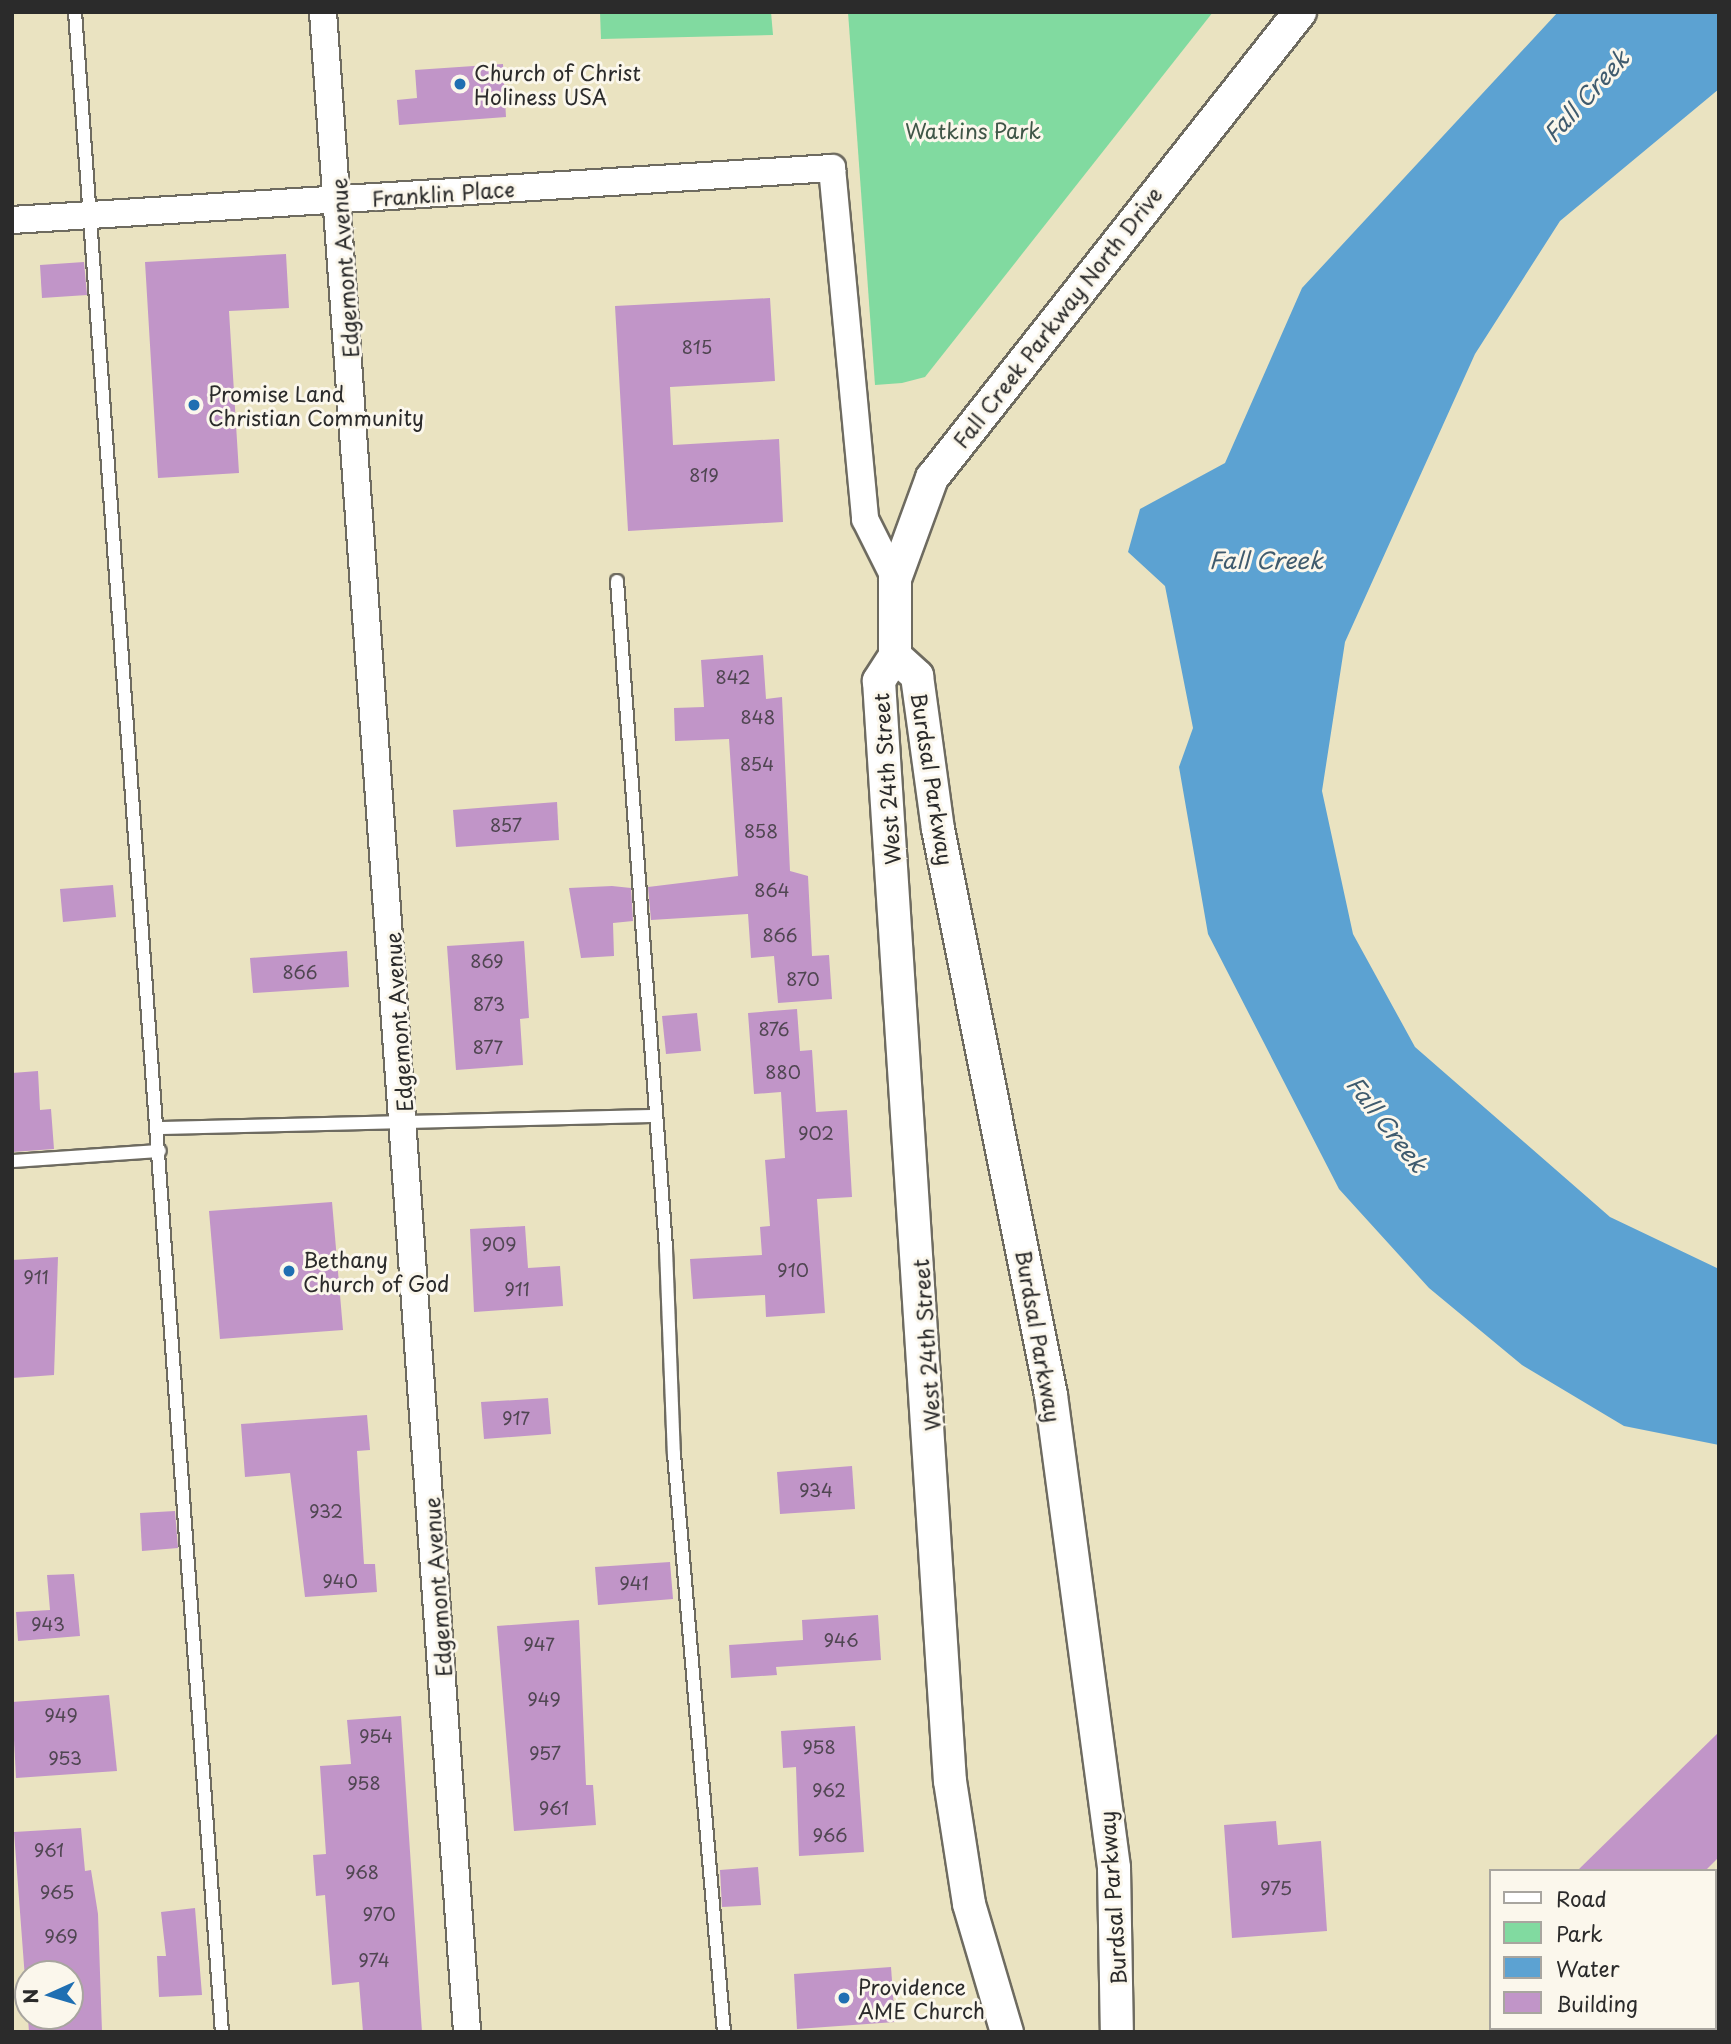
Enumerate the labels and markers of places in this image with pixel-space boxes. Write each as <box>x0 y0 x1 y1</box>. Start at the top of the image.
place label: Church of Christ Holiness USA <box>474 59 641 109</box>
marker: Church of Christ Holiness USA <box>452 76 468 92</box>
place label: Promise Land Christian Community <box>208 380 424 430</box>
marker: Promise Land Christian Community <box>186 397 202 413</box>
place label: Bethany Church of God <box>303 1246 450 1296</box>
marker: Bethany Church of God <box>281 1263 297 1279</box>
place label: Providence AME Church <box>858 1973 986 2023</box>
marker: Providence AME Church <box>836 1990 852 2006</box>

